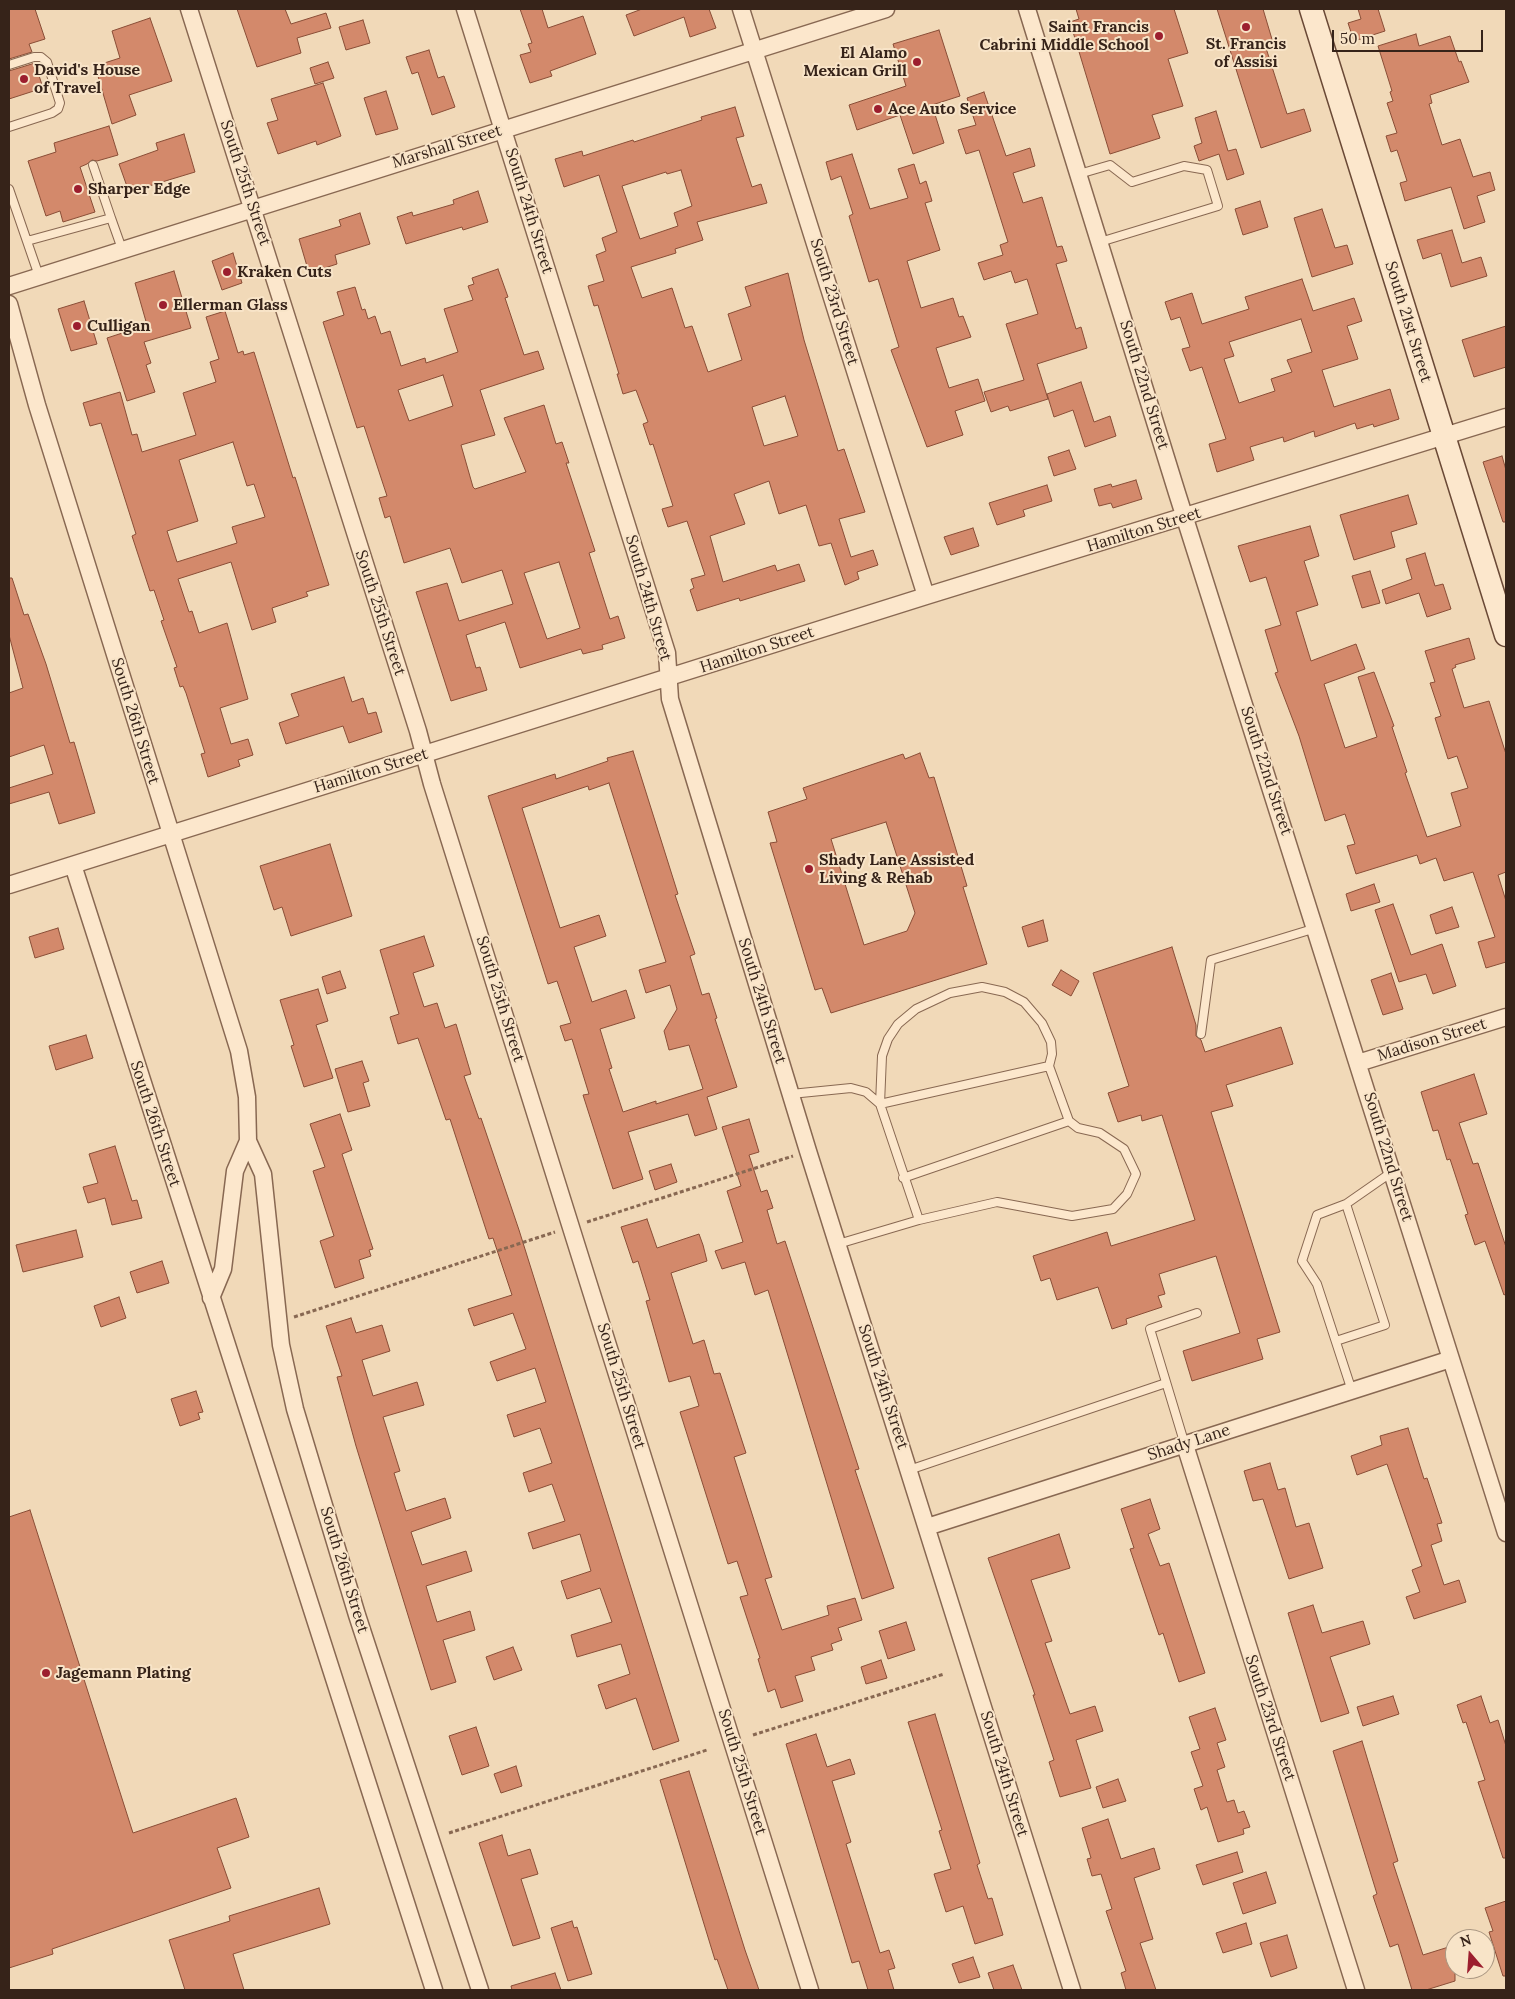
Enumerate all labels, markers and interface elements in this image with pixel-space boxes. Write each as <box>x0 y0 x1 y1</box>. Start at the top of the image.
place label: Saint Francis Cabrini Middle School <box>980 17 1149 55</box>
scale bar <box>1335 20 1486 52</box>
marker: St. Francis of Assisi <box>1240 21 1252 33</box>
text: 50 m <box>1340 29 1375 48</box>
marker: Saint Francis Cabrini Middle School <box>1153 30 1165 42</box>
place label: St. Francis of Assisi <box>1206 34 1286 72</box>
place label: El Alamo Mexican Grill <box>803 43 907 81</box>
marker: El Alamo Mexican Grill <box>911 56 923 68</box>
place label: David's House of Travel <box>34 60 140 98</box>
marker: David's House of Travel <box>18 73 30 85</box>
place label: Ace Auto Service <box>888 99 1016 119</box>
marker: Ace Auto Service <box>872 103 884 115</box>
street label: South 25th Street <box>216 118 274 248</box>
street label: Marshall Street <box>390 121 504 173</box>
street label: South 24th Street <box>501 146 557 276</box>
place label: Sharper Edge <box>88 179 190 199</box>
marker: Sharper Edge <box>72 183 84 195</box>
street label: South 23rd Street <box>806 236 862 368</box>
street label: South 21st Street <box>1380 259 1436 385</box>
place label: Kraken Cuts <box>237 262 332 282</box>
marker: Kraken Cuts <box>221 266 233 278</box>
place label: Ellerman Glass <box>173 295 288 315</box>
marker: Ellerman Glass <box>157 299 169 311</box>
place label: Culligan <box>87 316 151 336</box>
street label: South 22nd Street <box>1115 318 1173 452</box>
marker: Culligan <box>71 320 83 332</box>
street label: Hamilton Street <box>1084 503 1204 557</box>
street label: South 24th Street <box>621 533 675 663</box>
street label: South 25th Street <box>351 548 409 678</box>
street label: Hamilton Street <box>698 623 816 677</box>
street label: South 26th Street <box>107 655 163 787</box>
street label: South 22nd Street <box>1236 704 1296 838</box>
street label: Hamilton Street <box>311 744 431 798</box>
place label: Shady Lane Assisted Living & Rehab <box>819 850 974 888</box>
marker: Shady Lane Assisted Living & Rehab <box>803 863 815 875</box>
street label: South 25th Street <box>472 934 528 1064</box>
street label: South 24th Street <box>734 936 790 1066</box>
street label: Madison Street <box>1375 1014 1489 1066</box>
street label: South 26th Street <box>126 1059 184 1189</box>
street label: South 22nd Street <box>1359 1090 1417 1224</box>
street label: South 25th Street <box>593 1321 649 1451</box>
street label: South 24th Street <box>854 1322 912 1452</box>
street label: Shady Lane <box>1145 1421 1233 1465</box>
street label: South 26th Street <box>316 1504 372 1636</box>
street label: South 23rd Street <box>1241 1653 1299 1783</box>
place label: Jagemann Plating <box>56 1663 191 1683</box>
marker: Jagemann Plating <box>40 1667 52 1679</box>
street label: South 25th Street <box>714 1707 770 1837</box>
street label: South 24th Street <box>976 1709 1032 1839</box>
north arrow <box>1445 1929 1495 1979</box>
text: N <box>1458 1930 1474 1951</box>

